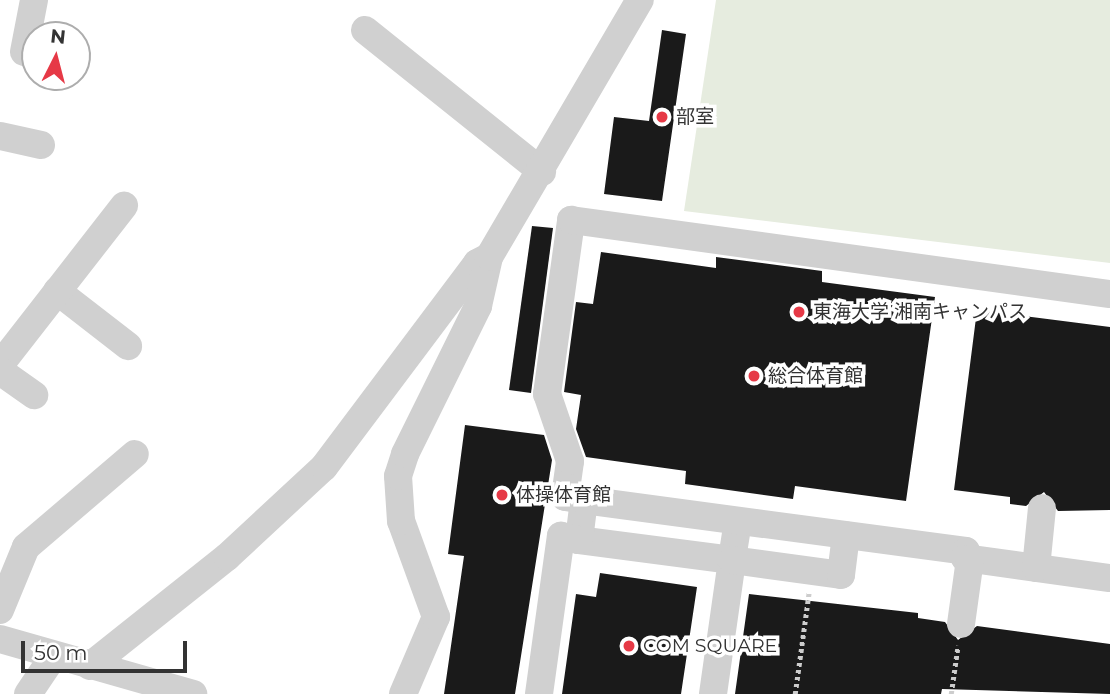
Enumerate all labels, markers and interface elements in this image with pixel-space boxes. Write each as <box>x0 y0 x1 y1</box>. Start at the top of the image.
north arrow <box>21 21 91 91</box>
text: N <box>49 24 67 49</box>
place label: 部室 <box>676 106 714 128</box>
marker: 部室 <box>654 109 670 125</box>
place label: 東海大学 湘南キャンパス <box>813 301 1027 323</box>
marker: 東海大学 湘南キャンパス <box>791 304 807 320</box>
place label: 総合体育館 <box>768 365 863 387</box>
marker: 総合体育館 <box>746 368 762 384</box>
place label: 体操体育館 <box>516 484 611 506</box>
marker: 体操体育館 <box>494 487 510 503</box>
scale bar <box>24 628 191 672</box>
place label: COM SQUARE <box>643 635 777 657</box>
marker: COM SQUARE <box>621 638 637 654</box>
text: 50 m <box>34 640 88 665</box>

